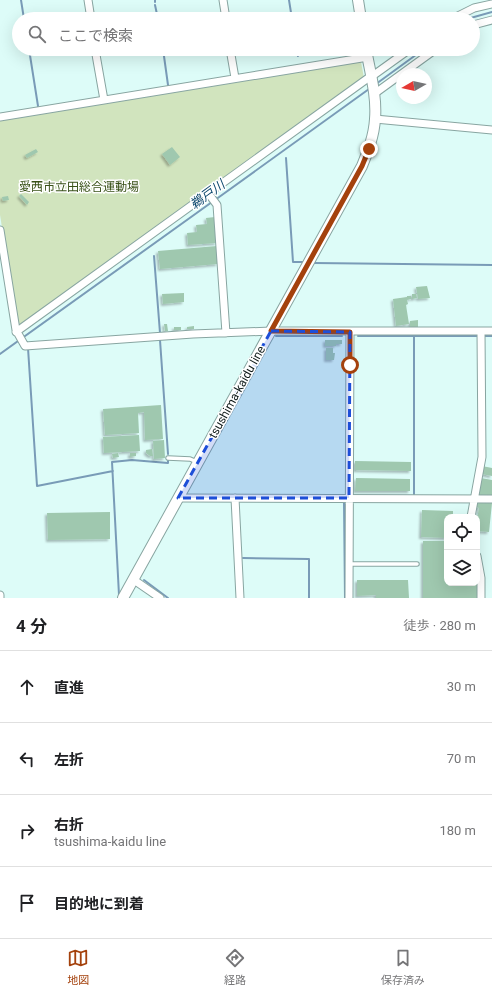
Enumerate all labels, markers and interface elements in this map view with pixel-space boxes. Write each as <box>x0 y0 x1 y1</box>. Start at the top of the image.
search box <box>12 12 480 56</box>
icon: search <box>26 23 48 45</box>
text: ここで検索 <box>58 27 133 45</box>
north arrow <box>396 68 432 104</box>
route end <box>360 140 378 158</box>
water label: 鵜戸川 <box>187 176 229 212</box>
park label: 愛西市立田総合運動場 <box>19 180 139 194</box>
street label: tsushima-kaidu line <box>206 343 268 441</box>
route start <box>341 356 359 374</box>
map controls <box>444 514 480 586</box>
button: locate <box>444 514 480 550</box>
button: layers <box>444 550 480 586</box>
text: 4 分 <box>16 616 47 636</box>
text: 徒歩 · 280 m <box>404 618 476 633</box>
icon: ahead <box>16 676 38 698</box>
text: 直進 <box>54 679 84 697</box>
text: 30 m <box>447 679 476 694</box>
icon: left <box>16 748 38 770</box>
text: 左折 <box>54 751 84 769</box>
text: 70 m <box>447 751 476 766</box>
text: 右折 <box>54 816 84 834</box>
icon: right <box>16 820 38 842</box>
text: 180 m <box>439 823 476 838</box>
text: tsushima-kaidu line <box>54 834 166 849</box>
icon: arrive <box>16 892 38 914</box>
text: 目的地に到着 <box>54 895 144 913</box>
tab: 地図 <box>67 947 89 987</box>
tab: 経路 <box>224 947 246 987</box>
tab: 保存済み <box>381 947 425 987</box>

